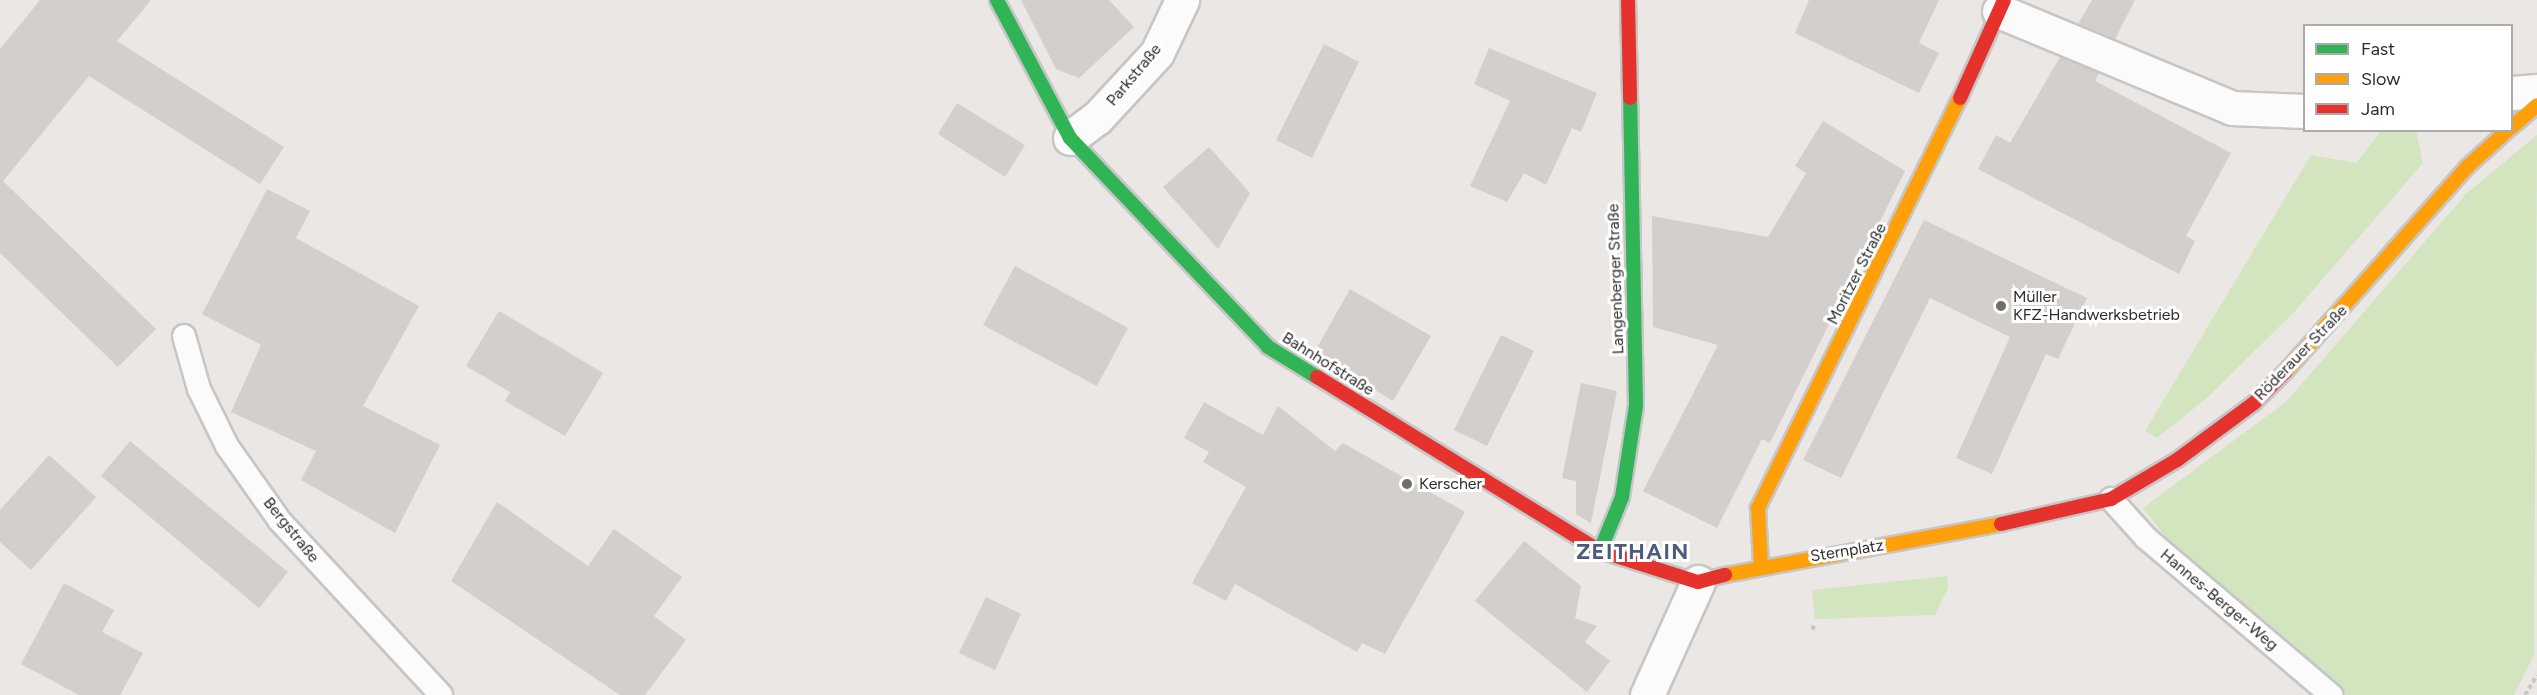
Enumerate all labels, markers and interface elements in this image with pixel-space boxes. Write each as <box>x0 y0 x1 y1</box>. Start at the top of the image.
legend <box>2303 24 2513 132</box>
text: Fast <box>2361 38 2395 60</box>
street label: Parkstraße <box>1102 40 1166 110</box>
text: Slow <box>2361 68 2400 90</box>
text: Jam <box>2361 98 2395 120</box>
street label: Langenberger Straße <box>1604 203 1628 355</box>
street label: Moritzer Straße <box>1823 220 1891 328</box>
place label: Müller KFZ-Handwerksbetrieb <box>2013 287 2180 325</box>
marker: Müller KFZ-Handwerksbetrieb <box>1994 299 2008 313</box>
street label: Röderauer Straße <box>2251 301 2351 405</box>
street label: Bahnhofstraße <box>1279 328 1377 400</box>
place label: Kerscher <box>1419 474 1482 494</box>
marker: Kerscher <box>1400 477 1414 491</box>
street label: Bergstraße <box>259 494 323 566</box>
street label: Sternplatz <box>1809 536 1885 566</box>
district label: ZEITHAIN <box>1576 539 1690 565</box>
street label: Hannes-Berger-Weg <box>2156 545 2282 655</box>

